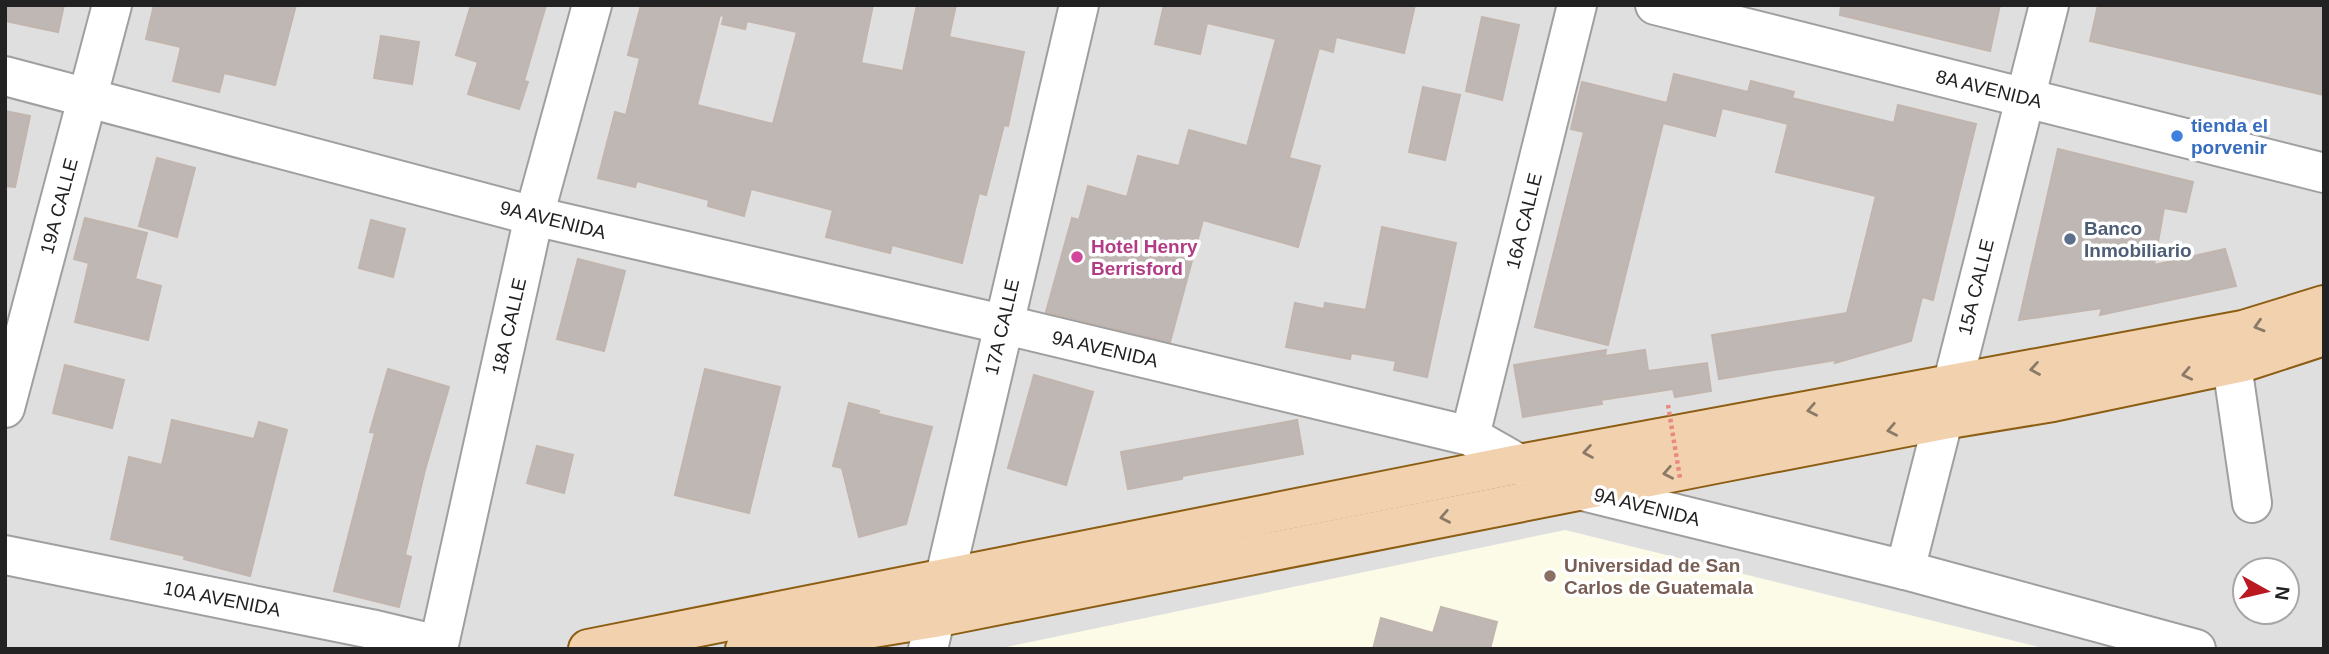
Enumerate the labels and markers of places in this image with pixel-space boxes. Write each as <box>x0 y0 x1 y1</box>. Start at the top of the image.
place label: tienda el porvenir <box>2191 115 2268 158</box>
marker: tienda el porvenir <box>2169 128 2185 144</box>
place label: Banco Inmobiliario <box>2084 218 2192 261</box>
marker: Banco Inmobiliario <box>2062 231 2078 247</box>
place label: Hotel Henry Berrisford <box>1091 236 1198 279</box>
marker: Hotel Henry Berrisford <box>1069 249 1085 265</box>
place label: Universidad de San Carlos de Guatemala <box>1564 555 1753 598</box>
marker: Universidad de San Carlos de Guatemala <box>1542 568 1558 584</box>

